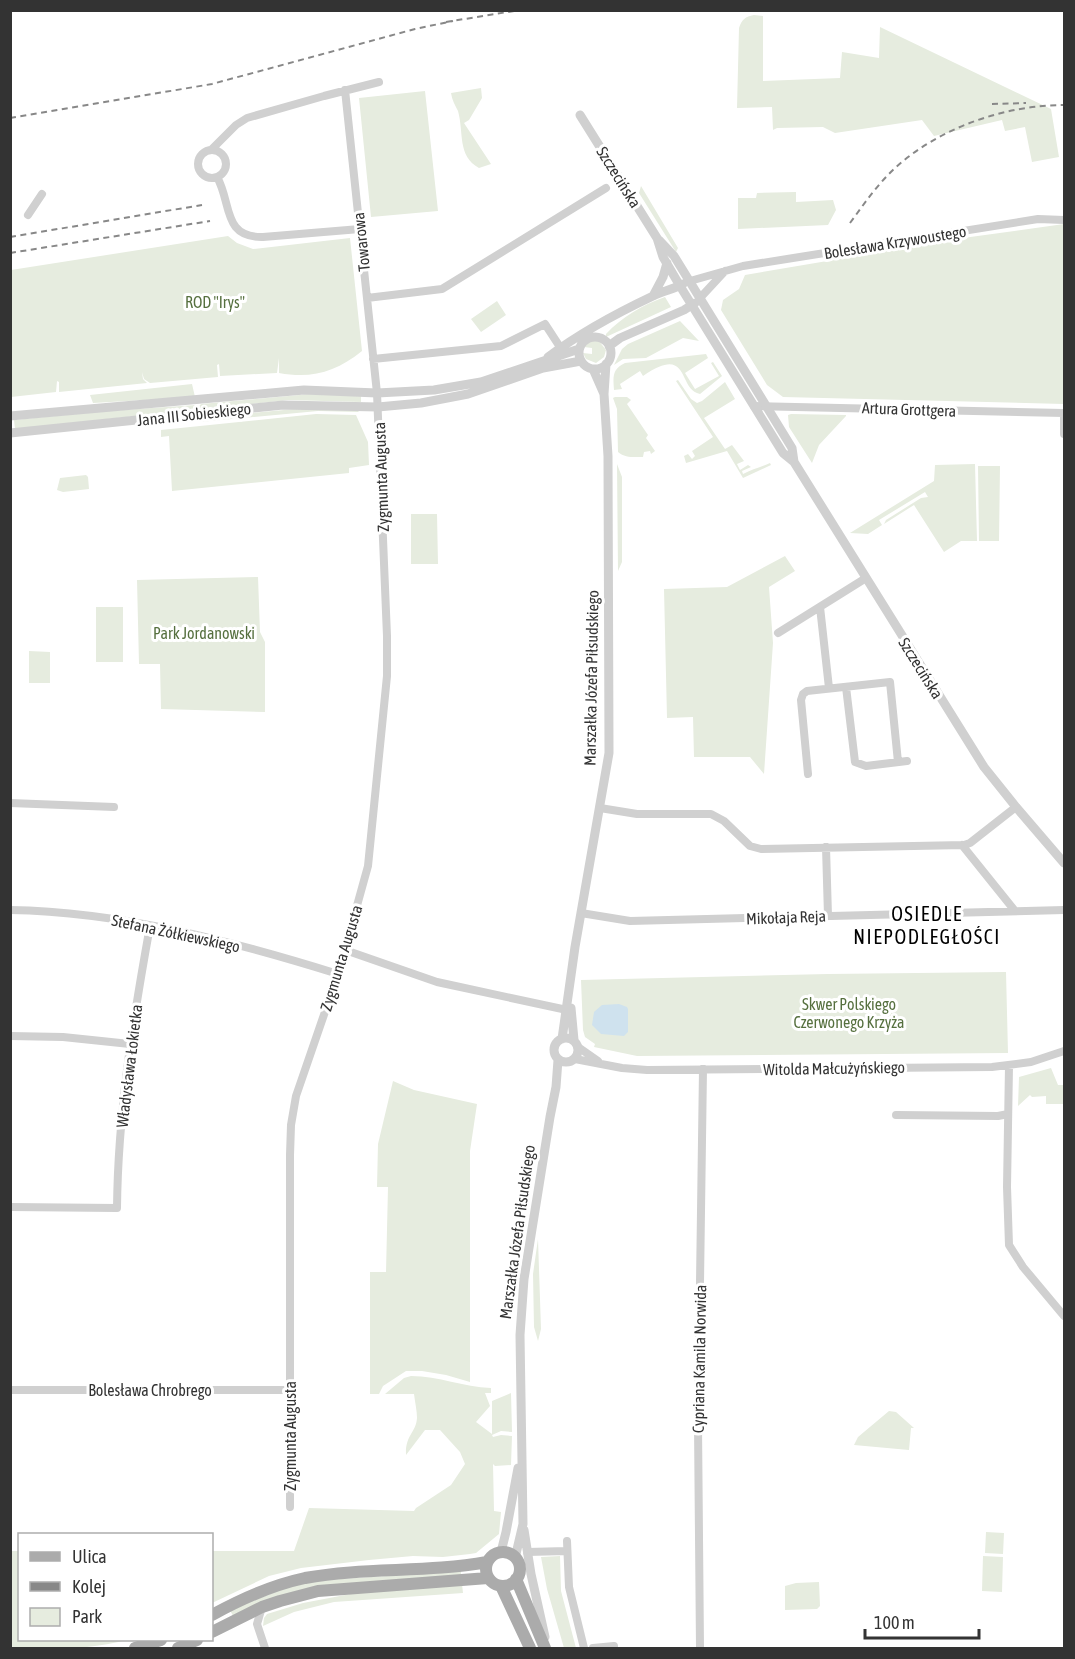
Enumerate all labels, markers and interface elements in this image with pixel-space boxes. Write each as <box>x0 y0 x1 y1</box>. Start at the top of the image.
street label: Szczecińska <box>593 143 645 211</box>
street label: Towarowa <box>349 212 373 272</box>
street label: Bolesława Krzywoustego <box>823 222 968 263</box>
park label: ROD "Irys" <box>185 293 245 312</box>
street label: Artura Grottgera <box>861 398 956 421</box>
street label: Jana III Sobieskiego <box>136 399 252 430</box>
street label: Zygmunta Augusta <box>370 422 393 532</box>
street label: Marszałka Józefa Piłsudskiego <box>580 590 603 766</box>
park label: Park Jordanowski <box>153 624 255 642</box>
street label: Szczecińska <box>895 634 947 702</box>
district label: OSIEDLE NIEPODLEGŁOŚCI <box>853 902 1001 948</box>
street label: Zygmunta Augusta <box>316 903 367 1013</box>
street label: Mikołaja Reja <box>746 907 826 928</box>
street label: Stefana Żółkiewskiego <box>110 911 242 956</box>
park label: Skwer Polskiego Czerwonego Krzyża <box>793 995 905 1032</box>
street label: Władysława Łokietka <box>113 1003 146 1129</box>
street label: Witolda Małcużyńskiego <box>763 1058 905 1079</box>
street label: Marszałka Józefa Piłsudskiego <box>496 1144 539 1320</box>
street label: Cypriana Kamila Norwida <box>689 1285 710 1433</box>
street label: Bolesława Chrobrego <box>88 1381 212 1400</box>
street label: Zygmunta Augusta <box>281 1381 300 1491</box>
legend <box>18 1533 213 1641</box>
text: Ulica <box>72 1546 107 1567</box>
text: Kolej <box>72 1576 106 1597</box>
scale bar <box>865 1602 979 1640</box>
text: Park <box>72 1606 102 1627</box>
text: 100 m <box>874 1612 915 1633</box>

